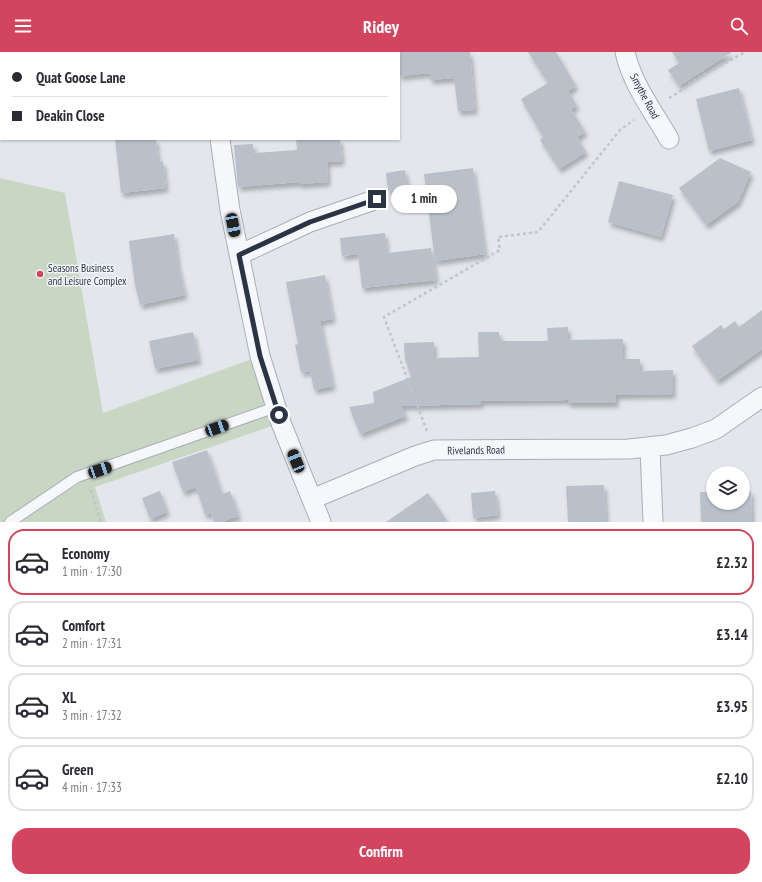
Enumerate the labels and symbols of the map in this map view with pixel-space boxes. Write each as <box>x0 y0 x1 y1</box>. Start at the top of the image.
street label: Smythe Road <box>627 71 663 121</box>
callout: 1 min <box>391 185 457 213</box>
route end <box>368 190 386 208</box>
car <box>225 212 241 238</box>
place label: Seasons Business and Leisure Complex <box>48 261 127 288</box>
marker: Seasons Business and Leisure Complex <box>35 269 45 279</box>
route start <box>270 406 288 424</box>
car <box>204 418 230 438</box>
street label: Rivelands Road <box>447 442 505 458</box>
car <box>286 448 306 474</box>
car <box>87 460 113 480</box>

